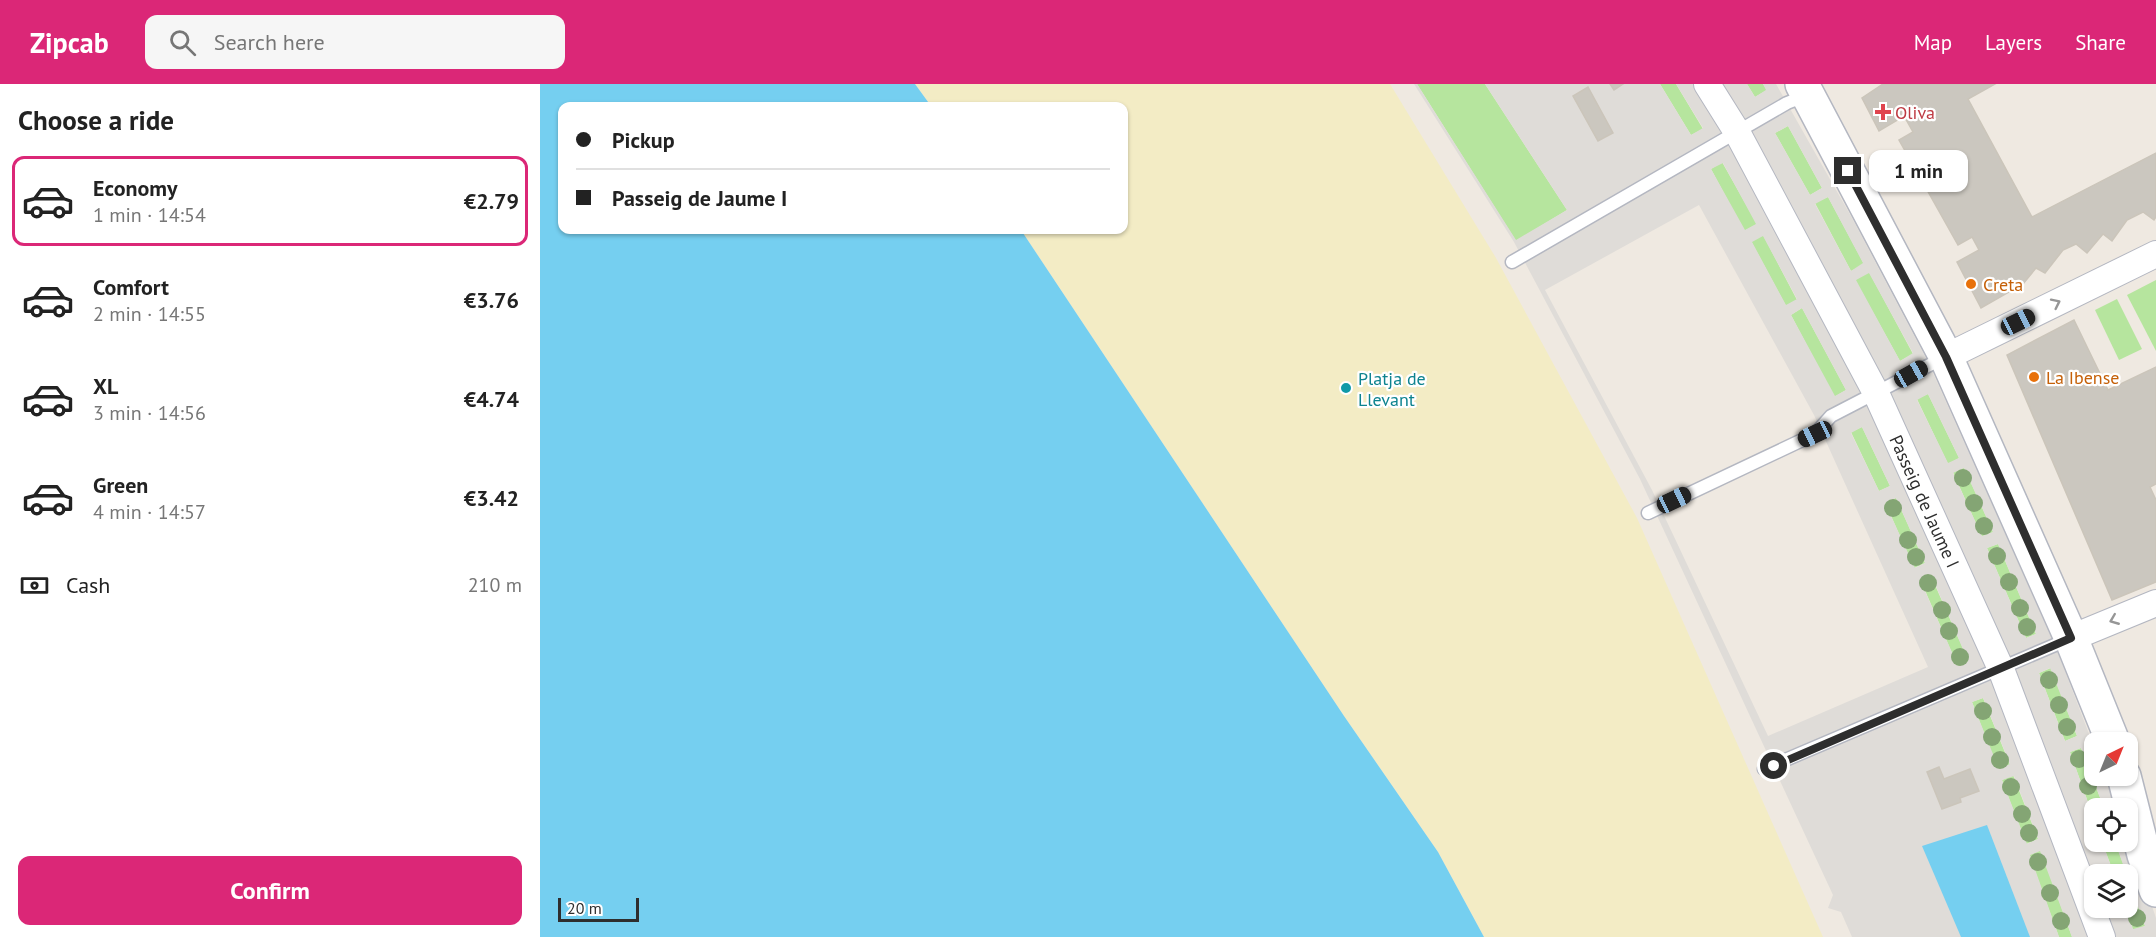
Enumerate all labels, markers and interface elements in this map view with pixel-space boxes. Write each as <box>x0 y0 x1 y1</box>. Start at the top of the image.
search box <box>145 15 565 69</box>
text: Zipcab <box>30 24 109 61</box>
icon: search <box>166 26 199 59</box>
text: Search here <box>214 28 325 56</box>
text: Map <box>1914 29 1952 56</box>
text: Layers <box>1985 29 2042 56</box>
text: Share <box>2075 29 2126 56</box>
place label: Oliva <box>1895 101 1935 124</box>
text: Choose a ride <box>18 103 174 137</box>
marker: Oliva <box>1876 105 1890 119</box>
text: Pickup <box>612 126 675 154</box>
callout: 1 min <box>1869 150 1968 192</box>
route end <box>1834 157 1861 184</box>
text: 1 min <box>1894 158 1943 184</box>
icon: car <box>21 174 75 228</box>
text: Economy <box>93 174 177 202</box>
text: Passeig de Jaume I <box>612 184 787 212</box>
text: €2.79 <box>464 187 519 215</box>
text: 1 min · 14:54 <box>93 202 206 228</box>
icon: car <box>21 273 75 327</box>
text: Comfort <box>93 273 169 301</box>
place label: Creta <box>1983 273 2023 296</box>
marker: Creta <box>1964 277 1978 291</box>
text: €3.76 <box>464 286 519 314</box>
one-way arrow <box>2049 299 2060 311</box>
text: 2 min · 14:55 <box>93 301 206 327</box>
car <box>1998 306 2038 338</box>
car <box>1891 357 1931 391</box>
place label: La Ibense <box>2046 366 2119 389</box>
place label: Platja de Llevant <box>1358 367 1426 411</box>
marker: La Ibense <box>2027 370 2041 384</box>
icon: car <box>21 372 75 426</box>
text: XL <box>93 372 118 400</box>
marker: Platja de Llevant <box>1339 381 1353 395</box>
text: €4.74 <box>464 385 519 413</box>
text: 3 min · 14:56 <box>93 400 206 426</box>
car <box>1795 418 1835 450</box>
street label: Passeig de Jaume I <box>1885 431 1965 571</box>
icon: car <box>21 471 75 525</box>
text: Green <box>93 471 148 499</box>
text: €3.42 <box>464 484 519 512</box>
car <box>1654 484 1694 516</box>
text: 4 min · 14:57 <box>93 499 206 525</box>
icon: cash <box>18 569 51 602</box>
text: Cash <box>66 571 110 599</box>
text: 210 m <box>468 572 522 598</box>
one-way arrow <box>2109 613 2120 625</box>
north arrow <box>2084 732 2138 786</box>
map controls <box>2084 732 2138 918</box>
route start <box>1760 752 1787 779</box>
button: locate <box>2084 798 2138 852</box>
button: Confirm <box>18 856 522 925</box>
button: layers <box>2084 864 2138 918</box>
scale bar <box>558 895 639 922</box>
text: 20 m <box>567 898 602 918</box>

